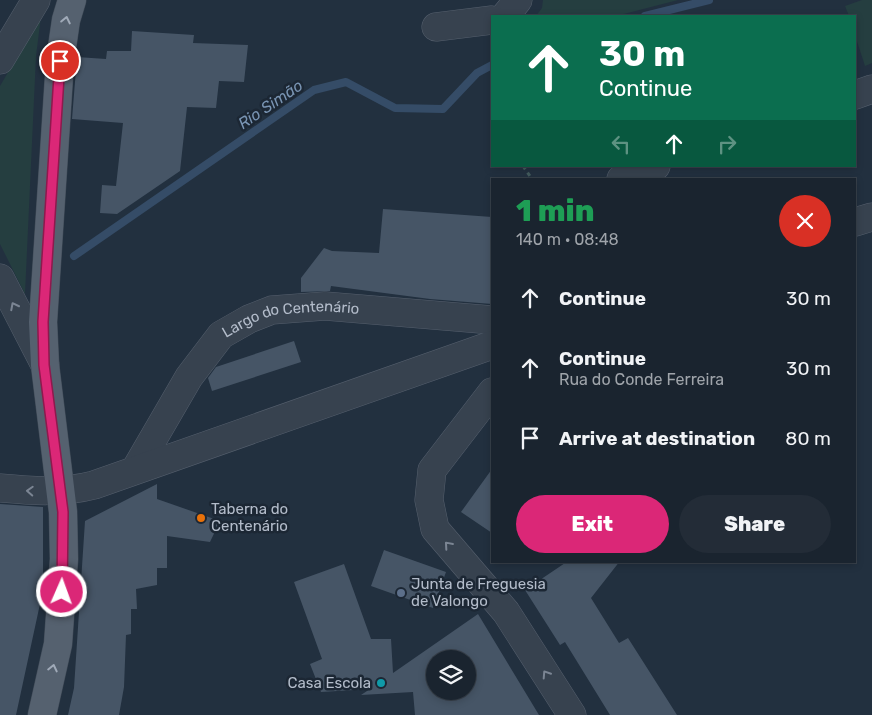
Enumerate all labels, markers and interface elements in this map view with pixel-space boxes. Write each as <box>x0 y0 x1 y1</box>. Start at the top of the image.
one-way arrow <box>61 16 71 25</box>
text: 30 m <box>599 33 685 75</box>
icon: ahead <box>516 35 581 100</box>
pin <box>39 40 81 82</box>
icon: arrive <box>46 47 74 75</box>
text: Continue <box>599 75 692 102</box>
water label: Rio Simão <box>234 76 306 133</box>
icon: left <box>607 130 635 158</box>
icon: ahead <box>660 130 688 158</box>
icon: right <box>713 130 741 158</box>
text: 1 min <box>516 193 594 229</box>
button: close <box>779 195 831 247</box>
text: 140 m · 08:48 <box>516 230 619 249</box>
icon: ahead <box>516 284 544 312</box>
text: Continue <box>559 287 646 310</box>
text: 30 m <box>786 287 831 310</box>
street label: Largo do Centenário <box>219 297 360 341</box>
one-way arrow <box>10 302 21 311</box>
text: Continue <box>559 347 646 370</box>
icon: ahead <box>516 354 544 382</box>
text: 30 m <box>786 357 831 380</box>
text: Rua do Conde Ferreira <box>559 370 724 389</box>
icon: arrive <box>516 424 544 452</box>
text: Arrive at destination <box>559 427 755 450</box>
text: 80 m <box>785 427 831 450</box>
one-way arrow <box>26 485 34 496</box>
button: Exit <box>516 495 669 553</box>
button: Share <box>679 495 831 553</box>
place label: Taberna do Centenário <box>211 500 288 535</box>
marker: Taberna do Centenário <box>195 512 207 524</box>
one-way arrow <box>445 541 454 550</box>
position arrow <box>35 565 87 617</box>
place label: Junta de Freguesia de Valongo <box>411 575 546 610</box>
marker: Junta de Freguesia de Valongo <box>395 587 407 599</box>
map controls <box>426 650 476 700</box>
button: layers <box>426 650 476 700</box>
one-way arrow <box>47 663 58 672</box>
one-way arrow <box>543 670 552 680</box>
place label: Casa Escola <box>288 674 371 692</box>
marker: Casa Escola <box>375 677 387 689</box>

